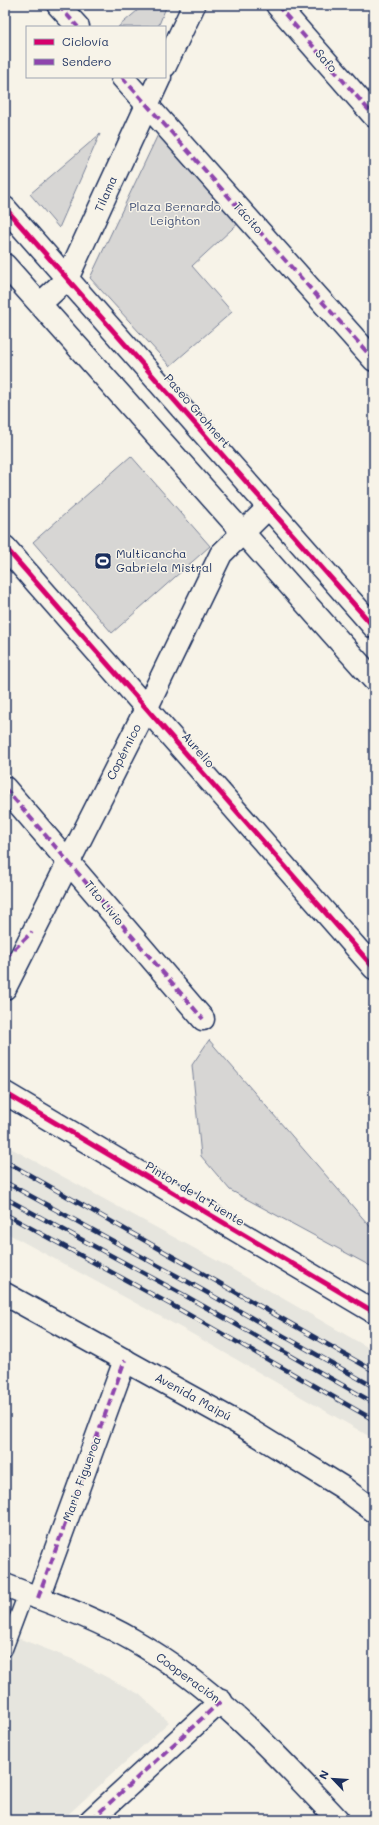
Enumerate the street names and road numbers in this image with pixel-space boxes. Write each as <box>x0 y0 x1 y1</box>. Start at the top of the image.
street label: Safo <box>312 45 341 75</box>
street label: Tilama <box>90 173 120 214</box>
street label: Tácito <box>230 198 267 237</box>
street label: Paseo Grohnert <box>161 370 234 451</box>
street label: Copérnico <box>102 721 144 782</box>
street label: Aurelio <box>179 728 219 770</box>
street label: Tito Livio <box>81 877 128 928</box>
street label: Pintor de la Fuente <box>143 1157 248 1229</box>
street label: Avenida Maipú <box>153 1369 234 1424</box>
street label: Mario Figueroa <box>58 1434 104 1524</box>
street label: Cooperación <box>153 1648 224 1706</box>

